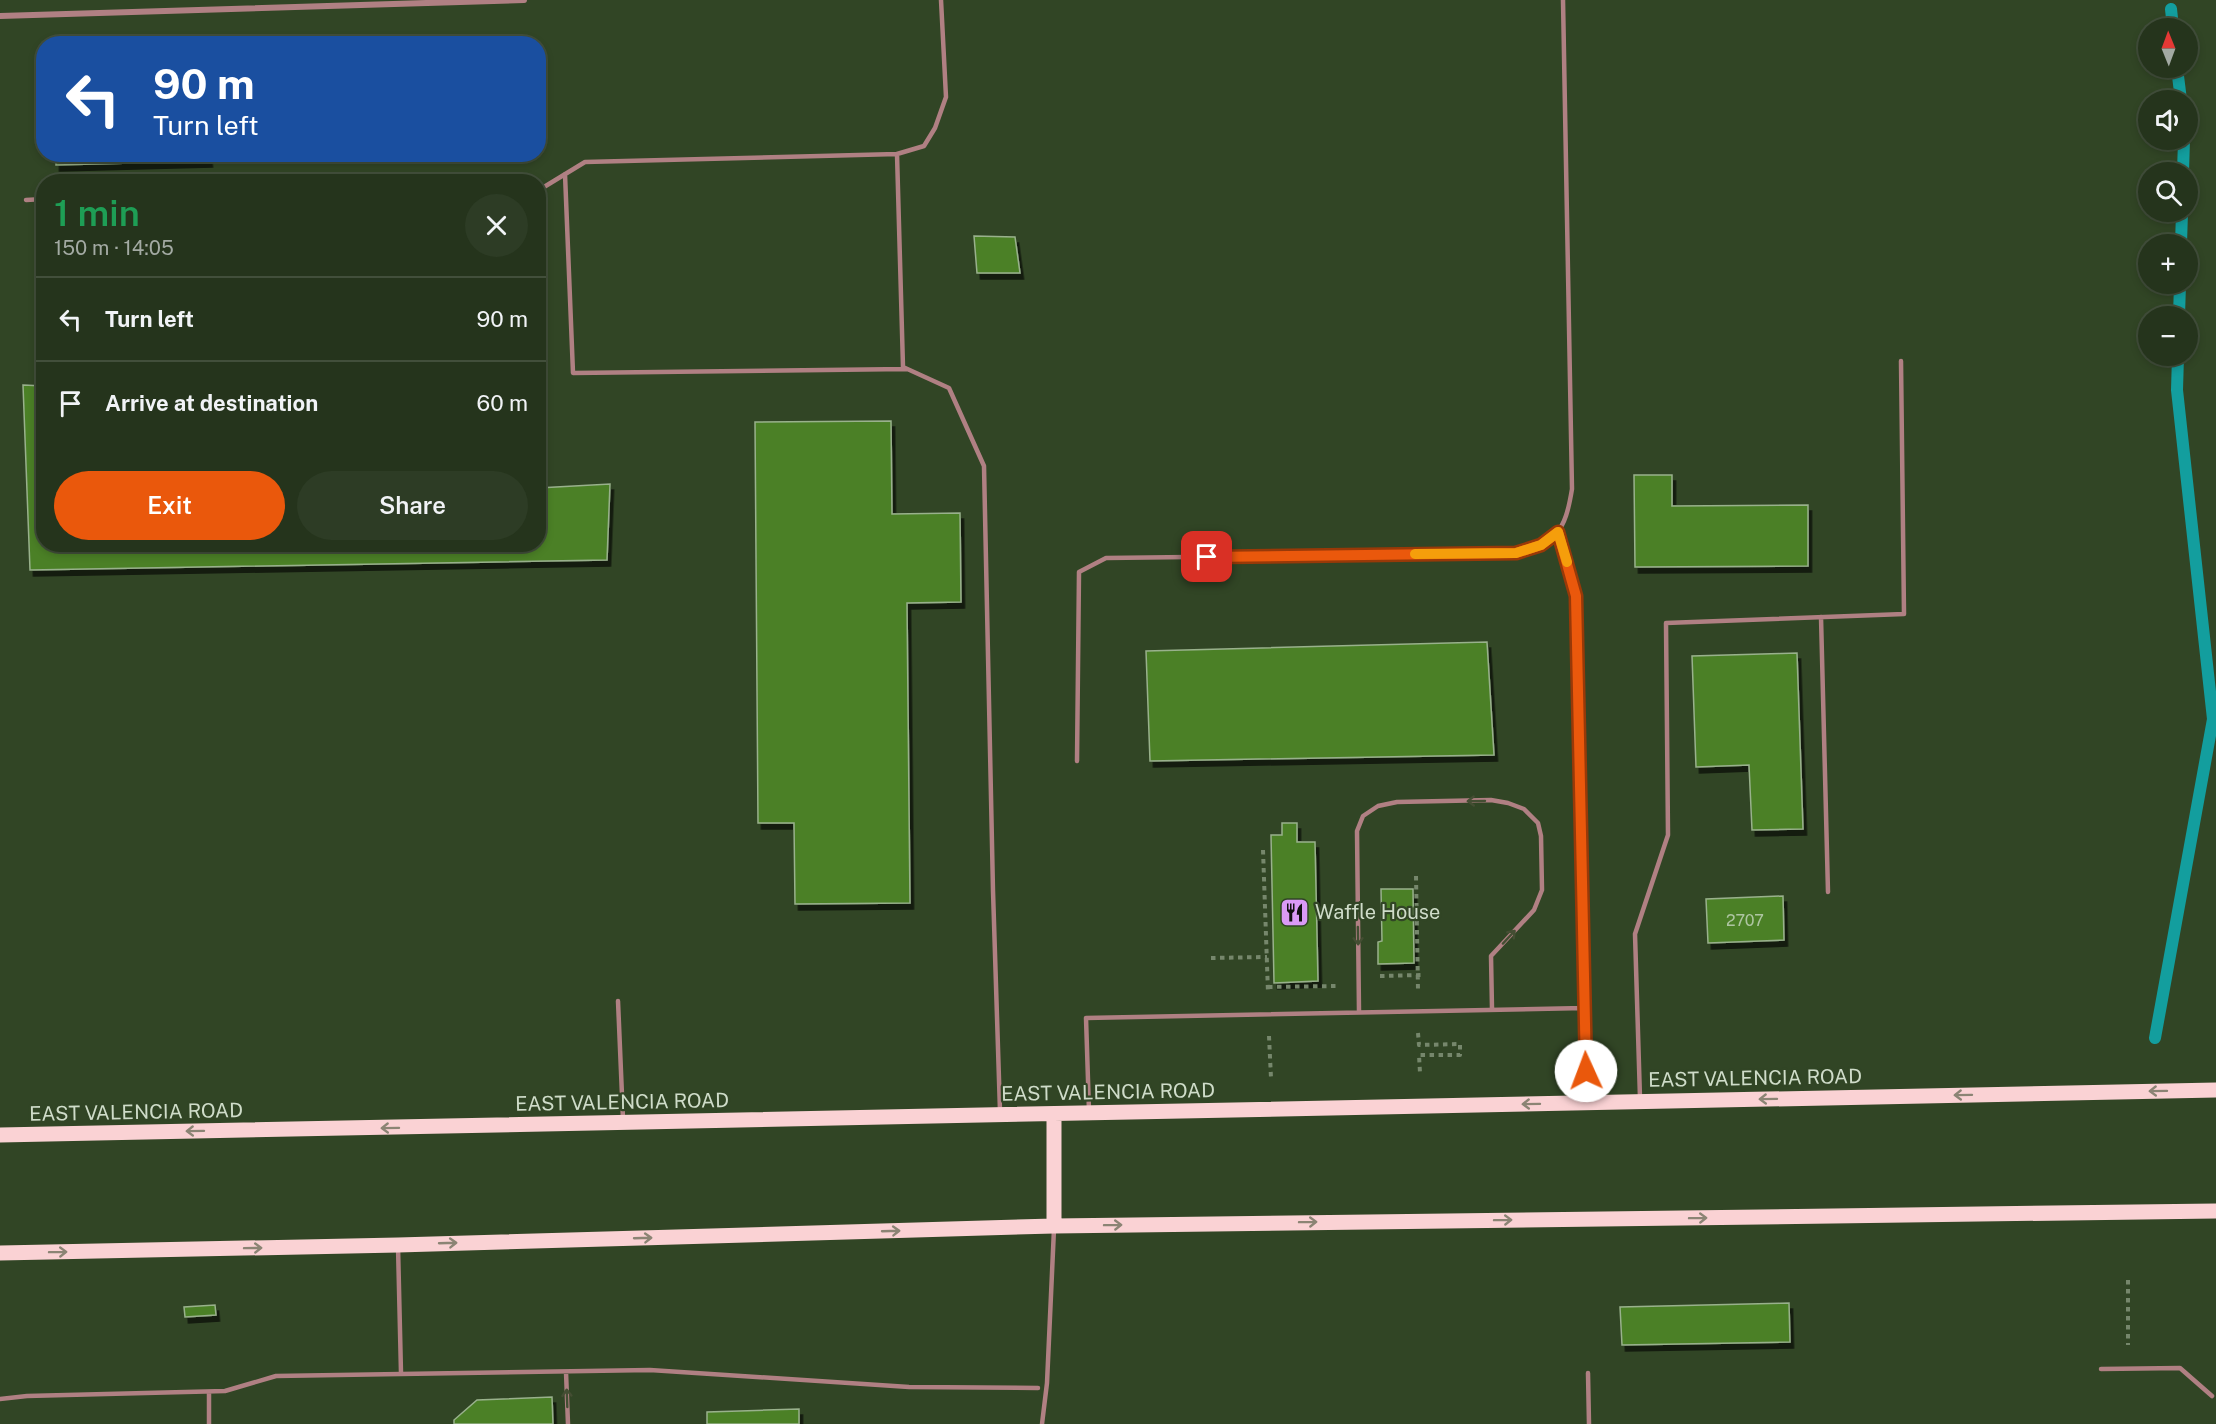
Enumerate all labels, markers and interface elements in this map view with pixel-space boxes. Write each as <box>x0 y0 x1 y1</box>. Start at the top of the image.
north arrow <box>2138 18 2198 78</box>
map controls <box>2138 18 2198 366</box>
text: 90 m <box>153 59 255 108</box>
icon: left <box>54 60 132 138</box>
button: sound <box>2138 90 2198 150</box>
text: Turn left <box>153 109 259 141</box>
button: search <box>2138 162 2198 222</box>
text: 1 min <box>54 192 140 234</box>
button: close <box>465 194 528 257</box>
button: + <box>2138 234 2198 294</box>
text: 150 m · 14:05 <box>54 236 174 260</box>
icon: left <box>54 303 87 336</box>
text: Turn left <box>105 306 194 332</box>
text: 90 m <box>477 306 528 332</box>
button: − <box>2138 306 2198 366</box>
icon: arrive <box>54 387 87 420</box>
text: Arrive at destination <box>105 390 318 416</box>
text: 60 m <box>477 390 528 416</box>
button: Exit <box>54 471 285 540</box>
button: Share <box>297 471 528 540</box>
pin <box>1181 531 1232 582</box>
icon: arrive <box>1190 540 1223 573</box>
one-way arrow <box>1466 795 1486 807</box>
restaurant icon: Waffle House <box>1278 896 1310 928</box>
place label: Waffle House <box>1315 900 1440 924</box>
house number: 2707 <box>1726 911 1764 930</box>
one-way arrow <box>1352 925 1364 945</box>
one-way arrow <box>1502 929 1516 944</box>
position arrow <box>1554 1039 1618 1103</box>
street label: EAST VALENCIA ROAD <box>1648 1064 1862 1092</box>
street label: EAST VALENCIA ROAD <box>1001 1078 1215 1106</box>
one-way arrow <box>2148 1085 2168 1097</box>
street label: EAST VALENCIA ROAD <box>515 1088 729 1116</box>
one-way arrow <box>1953 1089 1973 1101</box>
one-way arrow <box>1758 1094 1778 1105</box>
street label: EAST VALENCIA ROAD <box>29 1098 243 1126</box>
one-way arrow <box>1521 1098 1541 1110</box>
one-way arrow <box>381 1122 401 1133</box>
one-way arrow <box>186 1126 206 1137</box>
one-way arrow <box>1687 1212 1707 1223</box>
one-way arrow <box>1492 1214 1512 1226</box>
one-way arrow <box>1297 1217 1317 1228</box>
one-way arrow <box>1102 1219 1122 1231</box>
one-way arrow <box>881 1225 901 1236</box>
one-way arrow <box>633 1232 653 1243</box>
one-way arrow <box>438 1237 458 1249</box>
one-way arrow <box>243 1242 263 1253</box>
one-way arrow <box>48 1246 68 1258</box>
one-way arrow <box>561 1388 572 1408</box>

